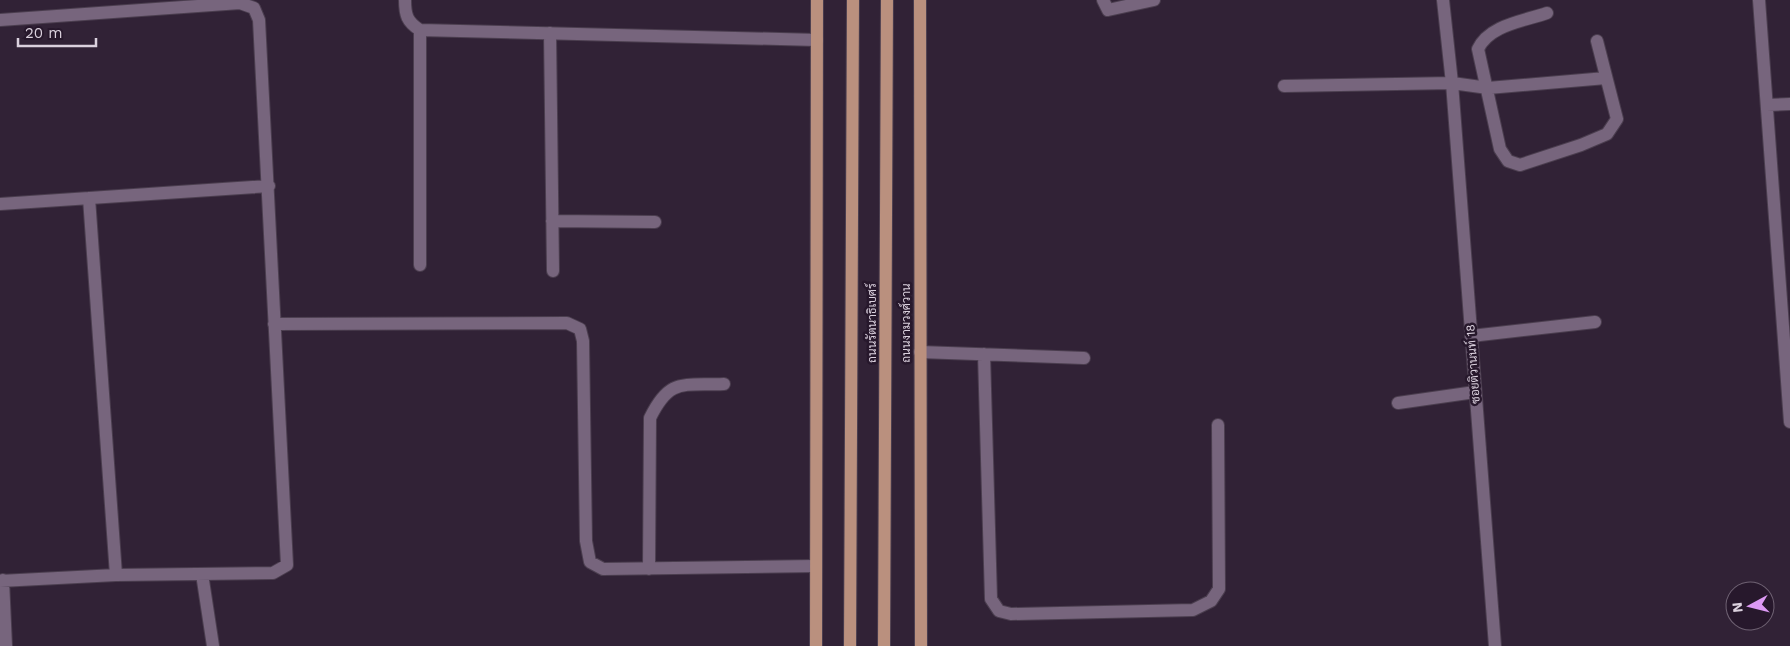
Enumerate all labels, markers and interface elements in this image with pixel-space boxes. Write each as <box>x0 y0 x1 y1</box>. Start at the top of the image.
scale bar <box>18 15 95 47</box>
text: 20 m <box>25 24 63 42</box>
street label: ถนนรัตนาธิเบศร์ <box>864 283 879 363</box>
street label: ถนนงามวงศ์วาน <box>898 283 913 363</box>
street label: ซอยติวานนท์ 18 <box>1462 324 1483 404</box>
north arrow <box>1725 581 1775 631</box>
text: N <box>1729 601 1746 614</box>

